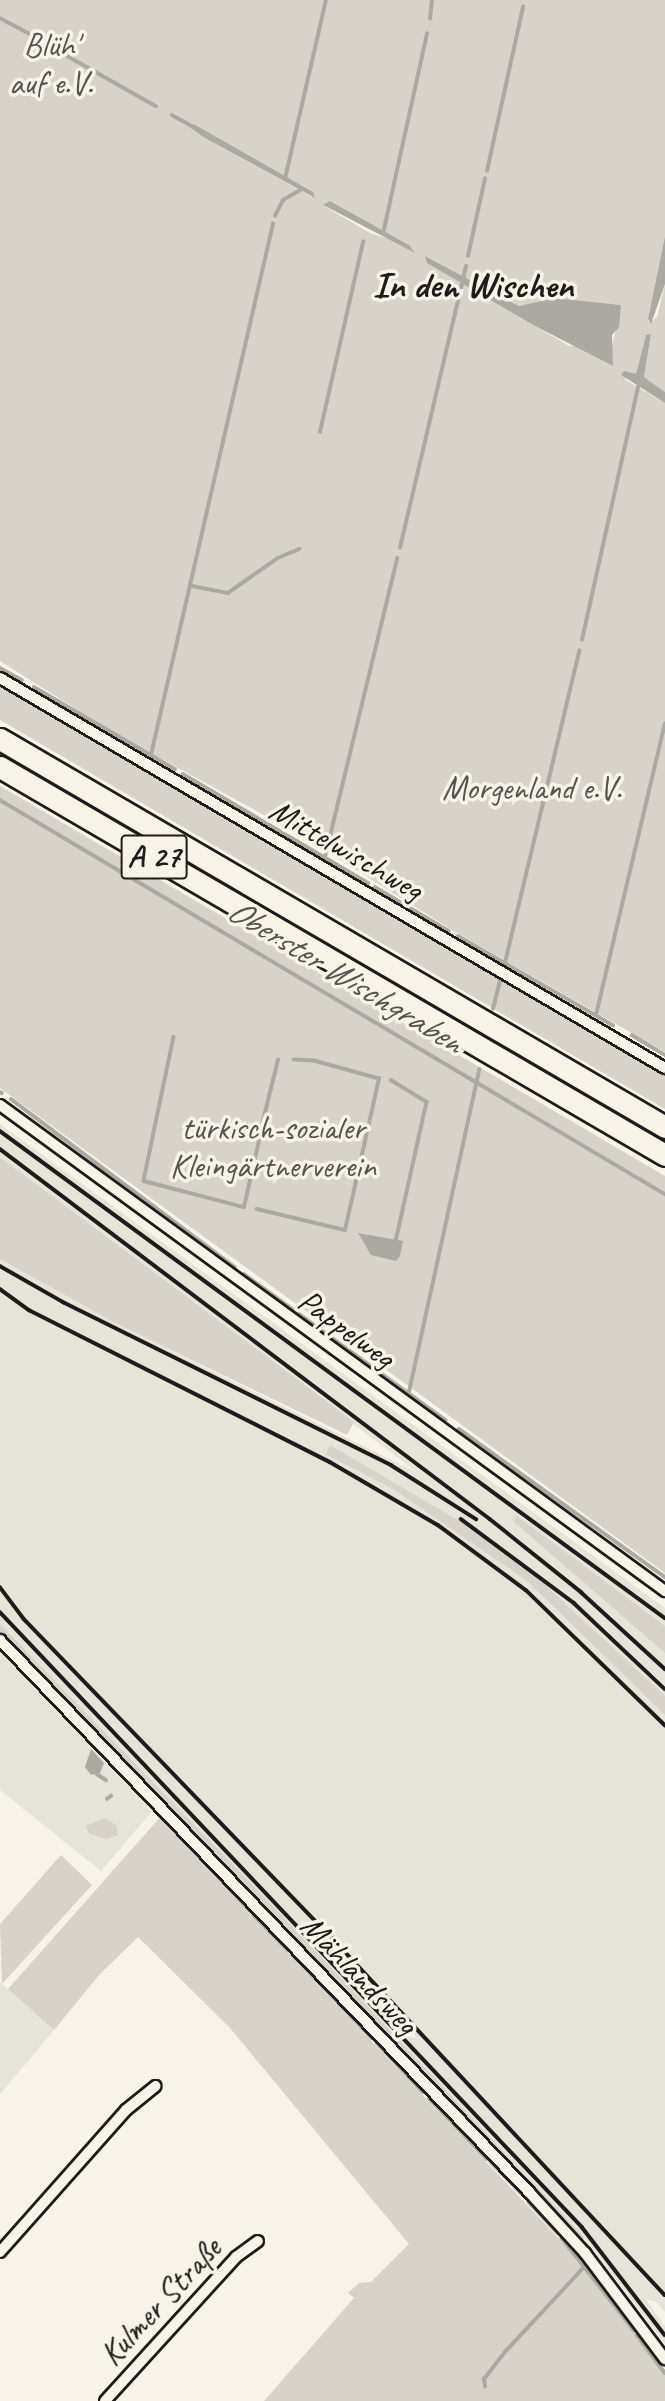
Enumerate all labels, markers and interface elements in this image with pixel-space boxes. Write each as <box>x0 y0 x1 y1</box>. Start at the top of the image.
park label: Blüh' auf e.V. <box>9 26 93 104</box>
district label: In den Wischen <box>372 263 574 307</box>
park label: Morgenland e.V. <box>442 769 622 809</box>
street label: Mittelwischweg <box>262 790 430 910</box>
road number: A 27 <box>119 828 189 886</box>
water label: Oberster Wischgraben <box>220 889 470 1063</box>
park label: türkisch-sozialer Kleingärtnerverein <box>170 1109 376 1187</box>
street label: Pappelweg <box>290 1281 402 1377</box>
street label: Mählandsweg <box>292 1907 426 2043</box>
street label: Kulmer Straße <box>92 2230 230 2374</box>

